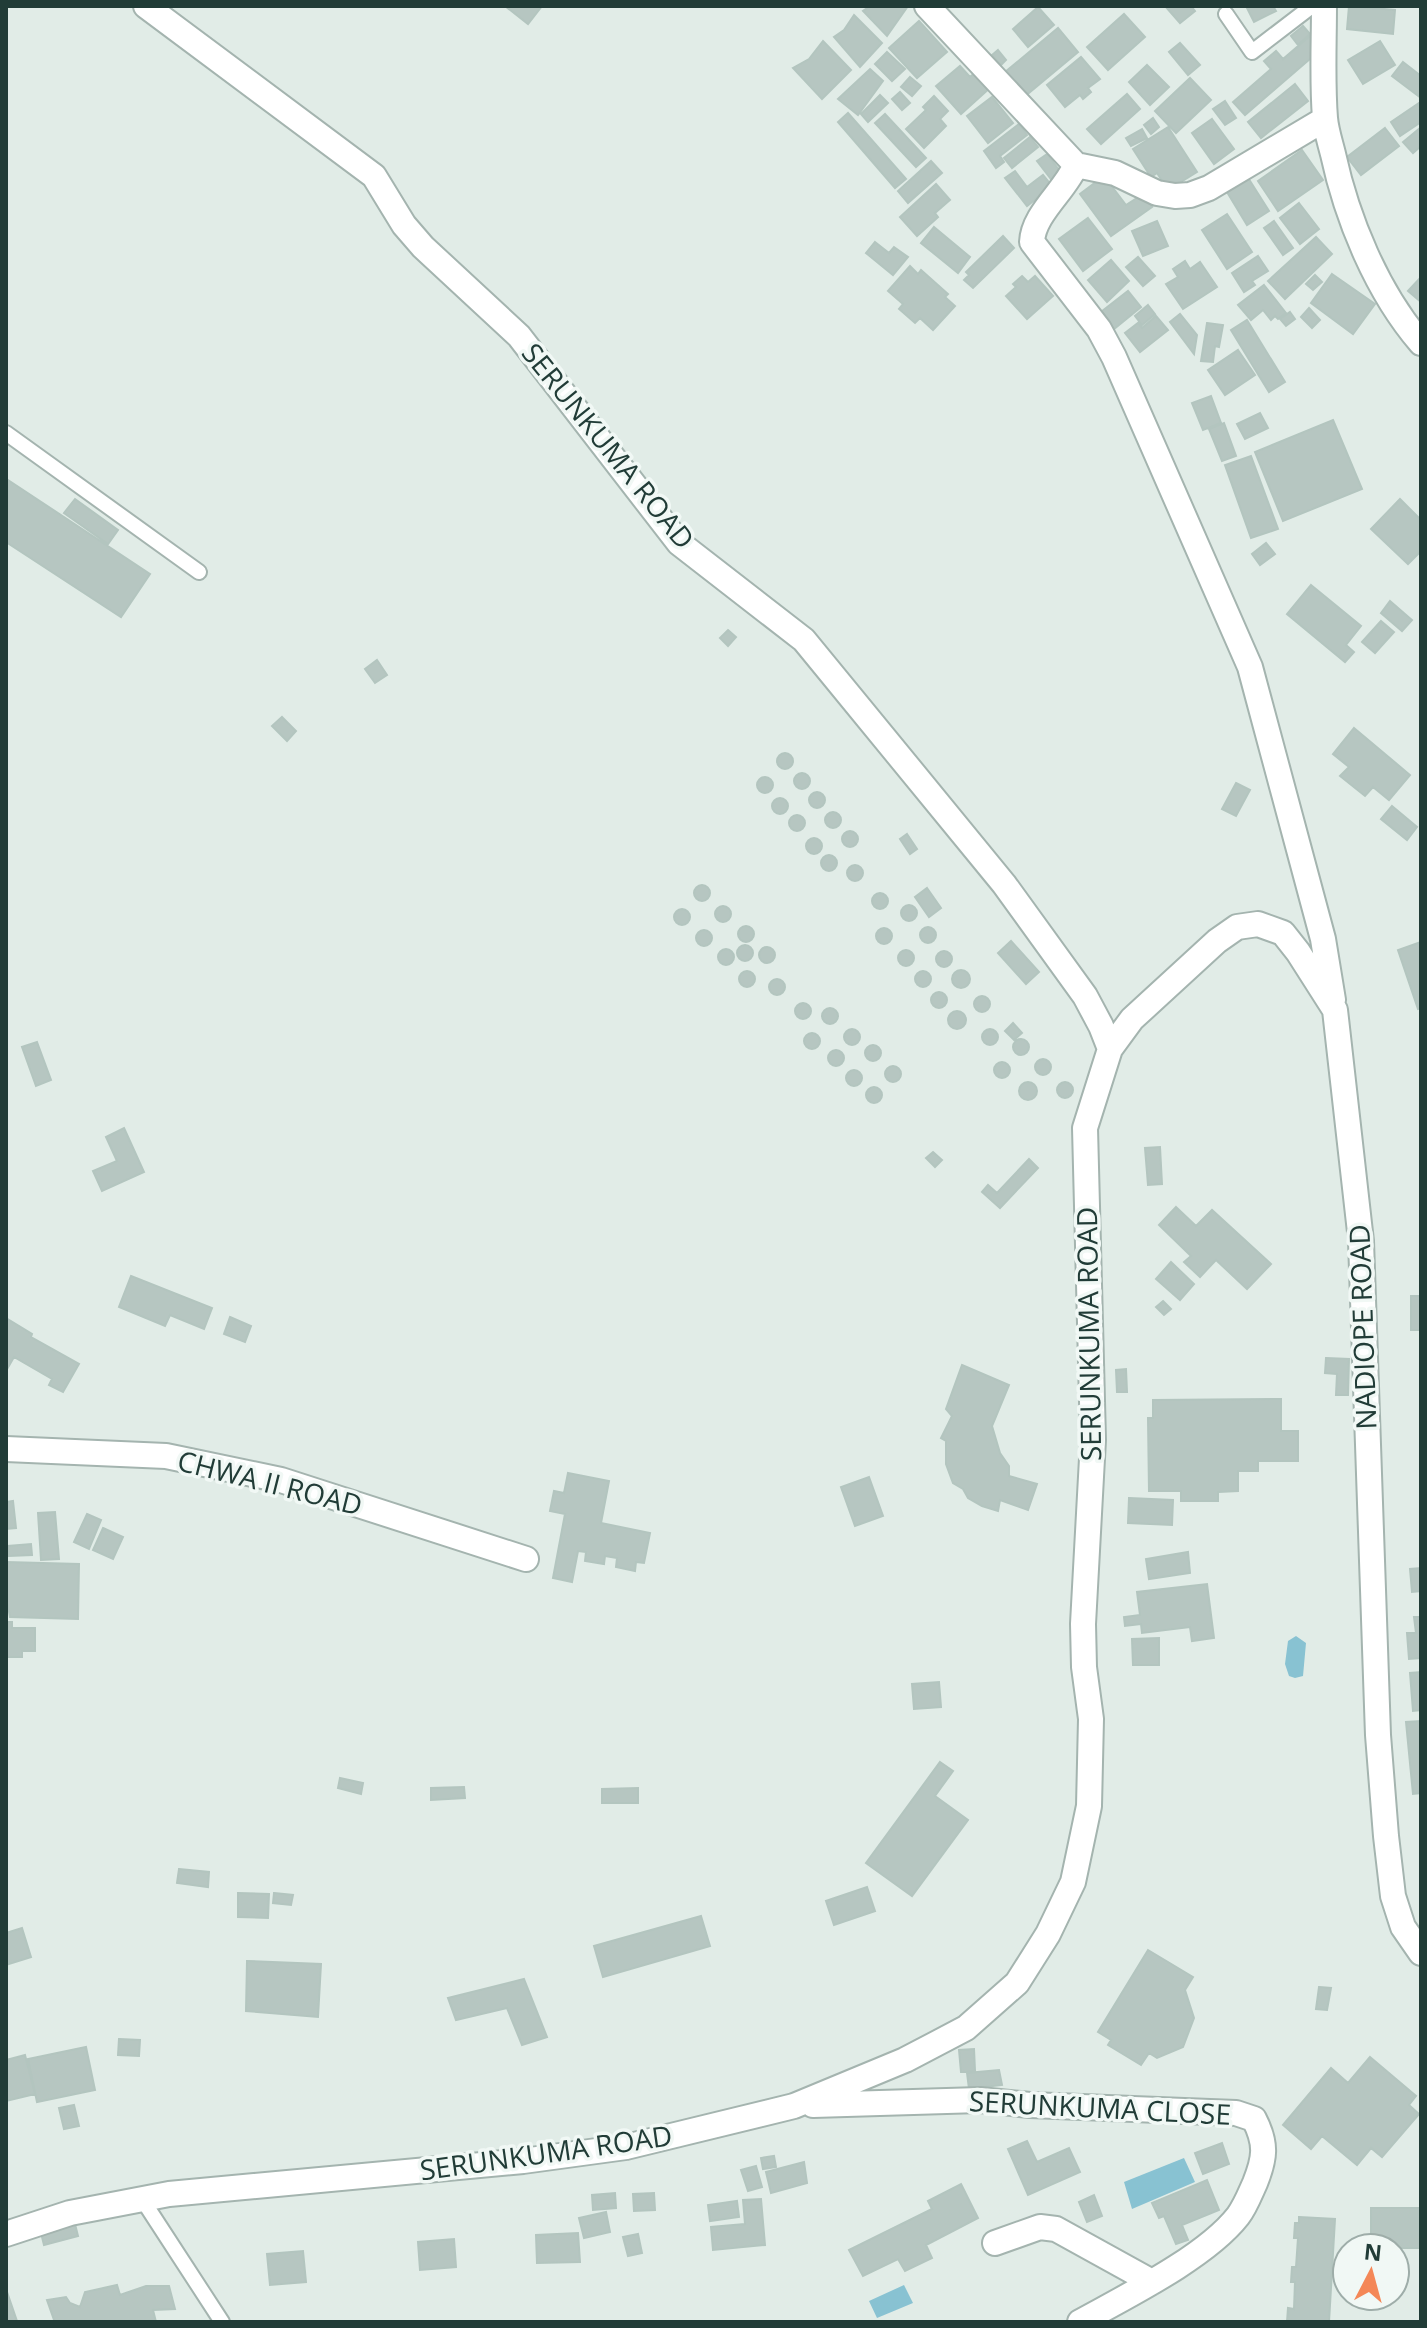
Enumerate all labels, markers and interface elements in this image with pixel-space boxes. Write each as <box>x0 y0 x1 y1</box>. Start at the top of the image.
street label: SERUNKUMA ROAD <box>514 335 704 556</box>
street label: SERUNKUMA ROAD <box>1067 1206 1109 1462</box>
street label: NADIOPE ROAD <box>1339 1224 1385 1430</box>
street label: CHWA II ROAD <box>174 1441 367 1523</box>
street label: SERUNKUMA CLOSE <box>968 2081 1232 2133</box>
street label: SERUNKUMA ROAD <box>417 2115 675 2189</box>
north arrow <box>1331 2232 1411 2312</box>
text: N <box>1363 2235 1384 2267</box>

